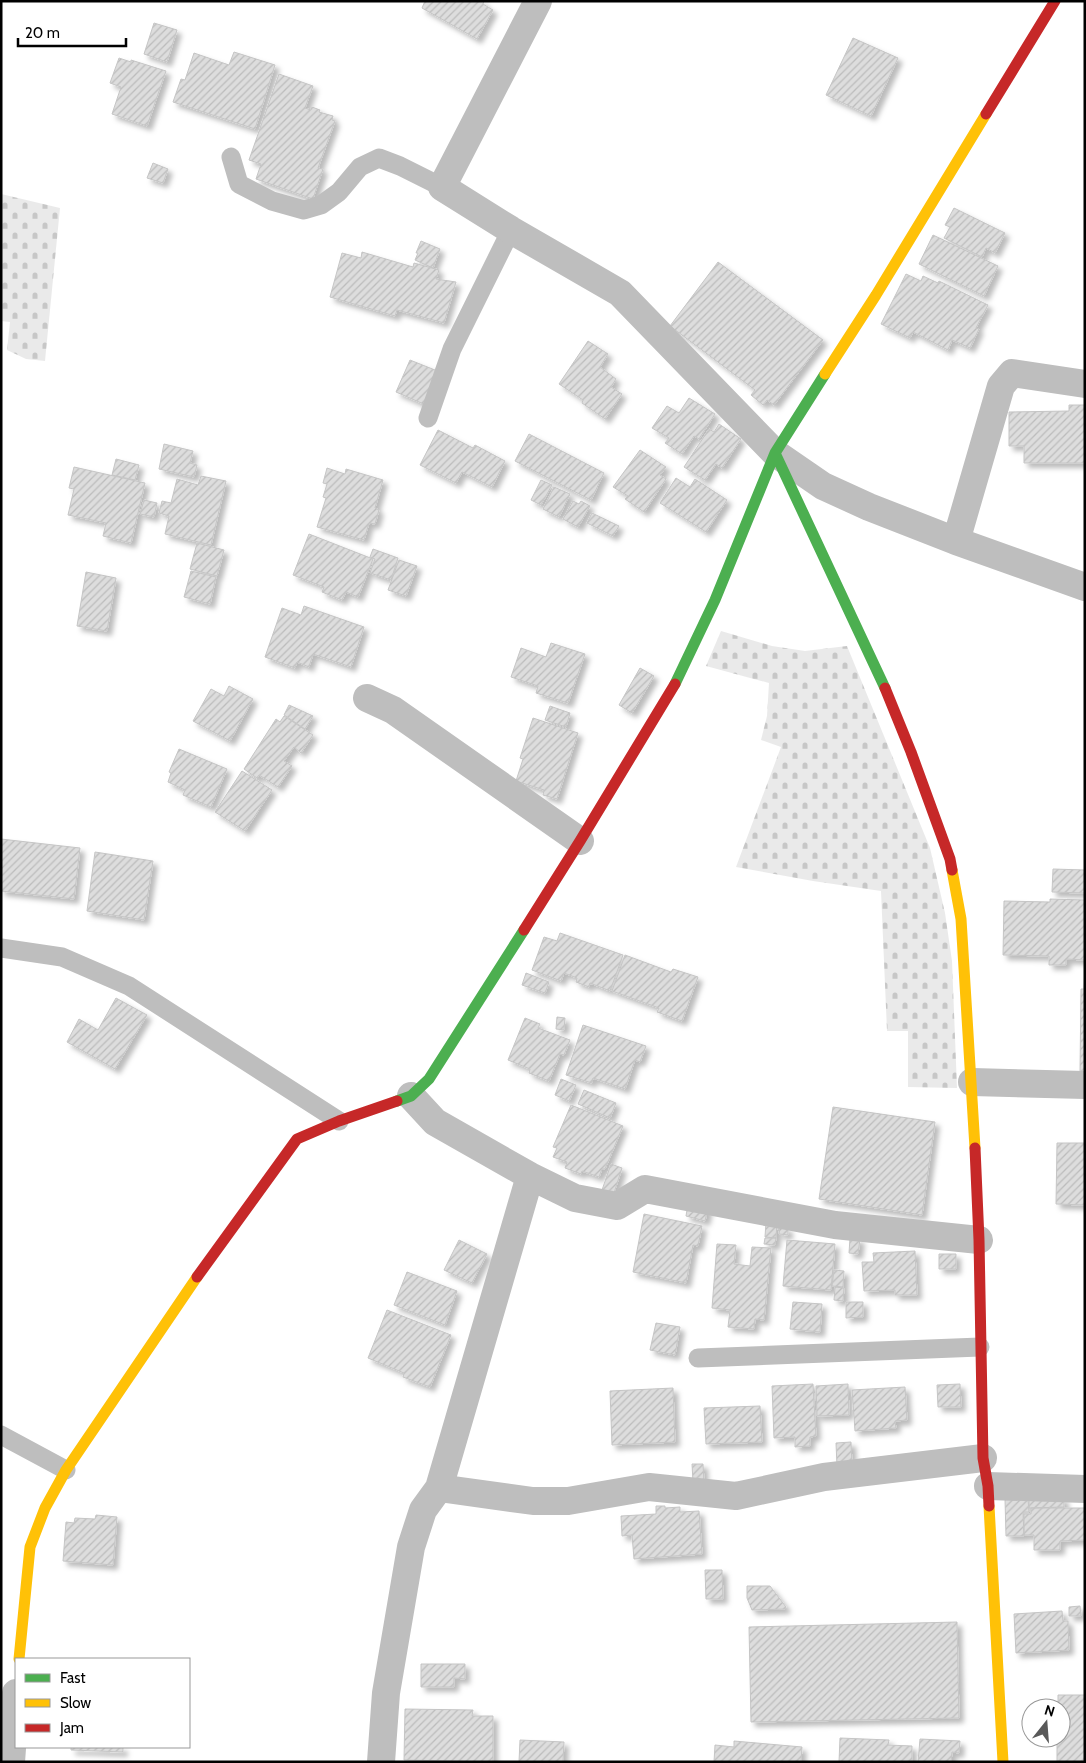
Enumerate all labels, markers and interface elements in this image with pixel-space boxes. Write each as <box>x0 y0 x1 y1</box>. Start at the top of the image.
scale bar <box>18 15 125 47</box>
text: 20 m <box>25 24 60 42</box>
legend <box>15 1658 190 1748</box>
text: Fast <box>60 1669 85 1687</box>
text: Slow <box>60 1694 91 1712</box>
north arrow <box>1021 1698 1071 1748</box>
text: N <box>1042 1701 1057 1721</box>
text: Jam <box>59 1719 84 1737</box>

